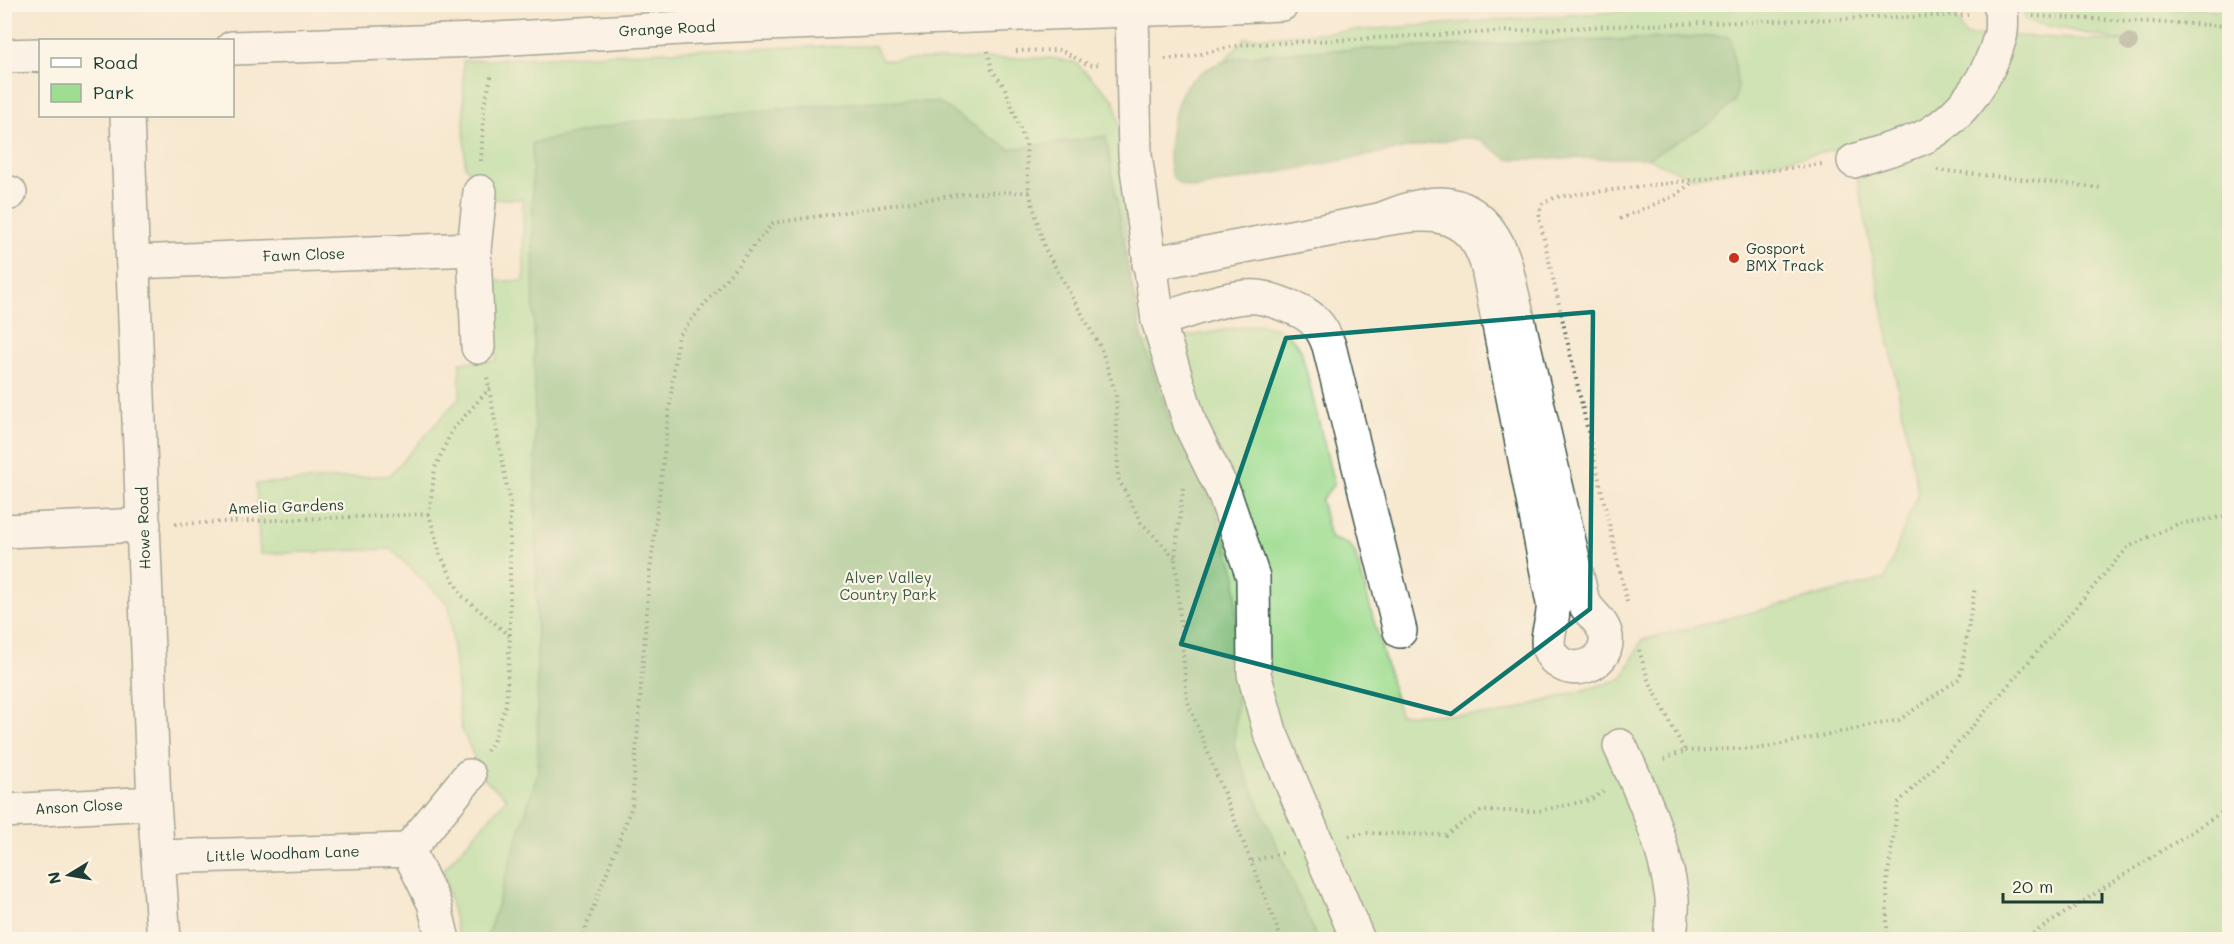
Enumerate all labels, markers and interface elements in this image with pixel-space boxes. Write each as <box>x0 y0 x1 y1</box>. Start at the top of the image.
street label: Grange Road <box>618 15 716 41</box>
legend <box>39 39 234 117</box>
text: Road <box>93 50 138 74</box>
text: Park <box>93 80 134 104</box>
place label: Gosport BMX Track <box>1746 238 1824 275</box>
street label: Fawn Close <box>262 243 346 265</box>
marker: Gosport BMX Track <box>1727 251 1741 265</box>
street label: Howe Road <box>132 486 154 570</box>
street label: Amelia Gardens <box>227 494 345 518</box>
park label: Alver Valley Country Park <box>840 567 936 604</box>
street label: Anson Close <box>35 794 123 818</box>
street label: Little Woodham Lane <box>206 840 360 866</box>
north arrow <box>39 845 99 905</box>
scale bar <box>2003 866 2102 904</box>
text: N <box>42 870 65 886</box>
text: 20 m <box>2012 874 2053 898</box>

